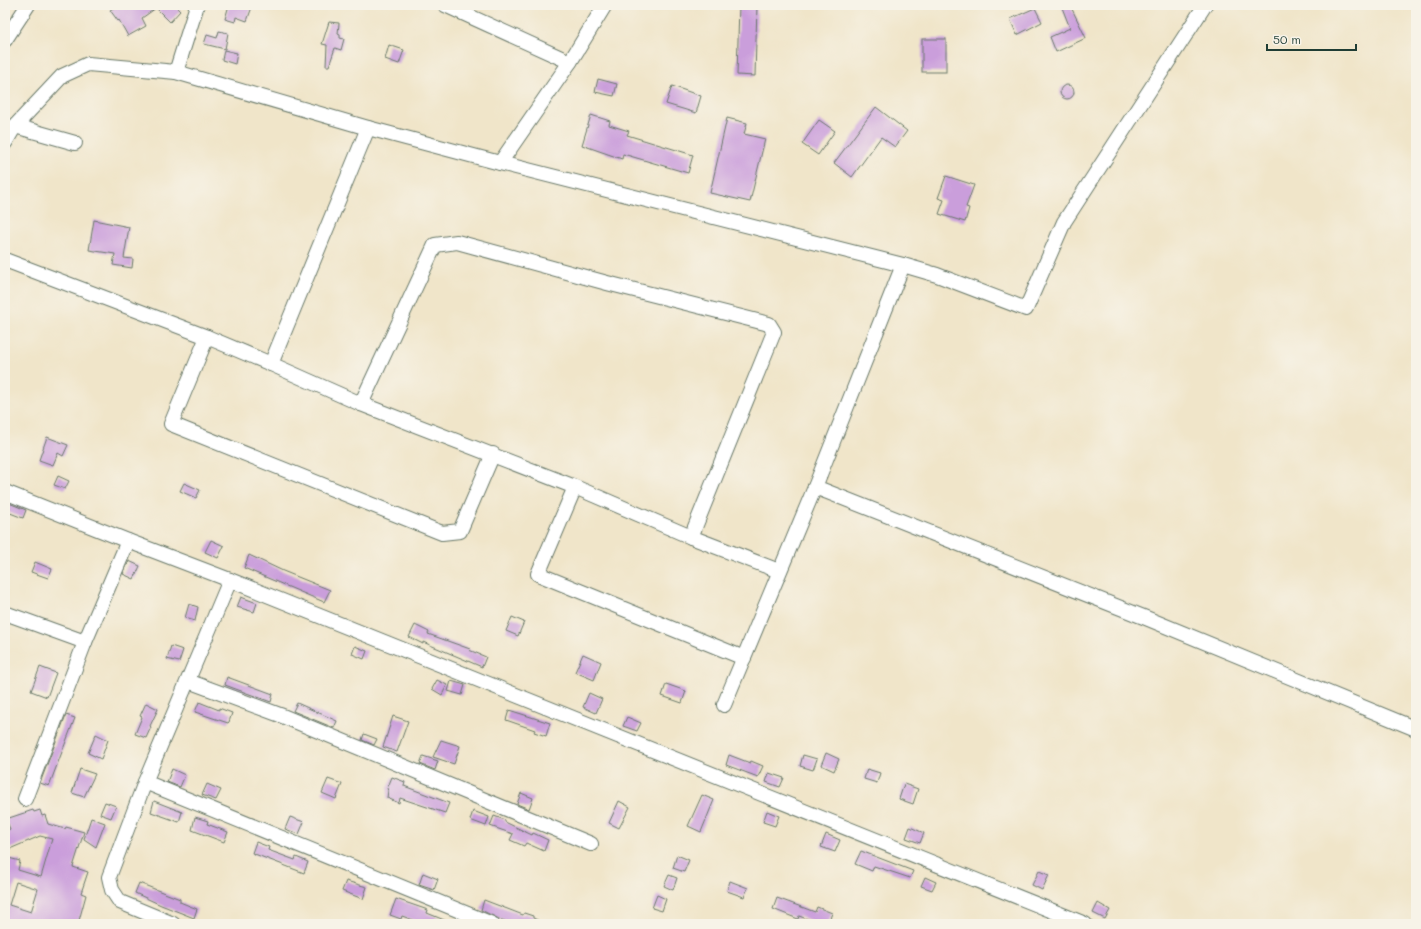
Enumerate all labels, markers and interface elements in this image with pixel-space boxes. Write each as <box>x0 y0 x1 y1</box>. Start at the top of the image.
scale bar <box>1267 26 1356 52</box>
text: 50 m <box>1273 31 1301 47</box>

